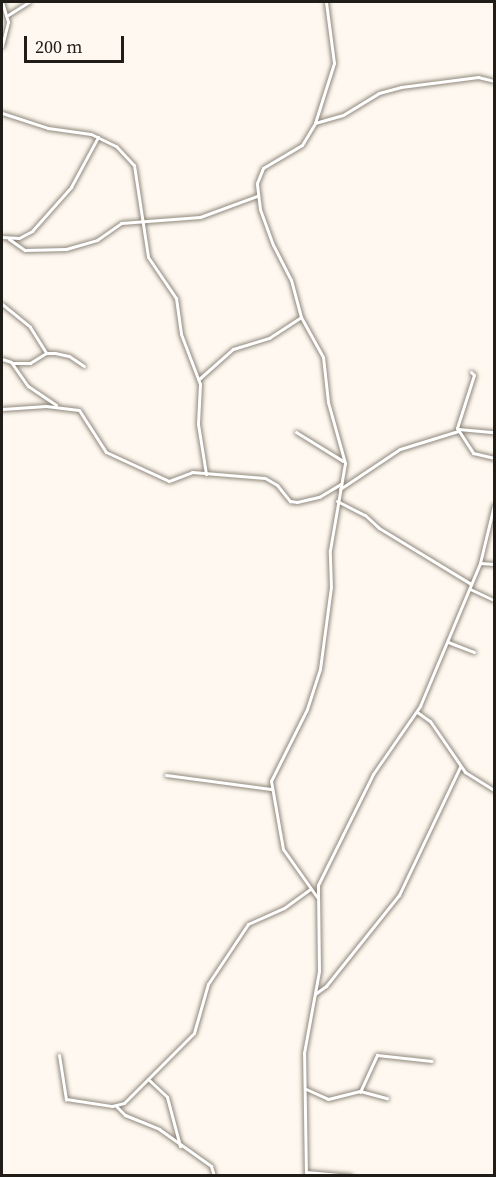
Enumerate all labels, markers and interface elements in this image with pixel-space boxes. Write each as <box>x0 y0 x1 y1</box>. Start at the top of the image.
scale bar <box>27 24 128 62</box>
text: 200 m <box>35 34 82 59</box>

